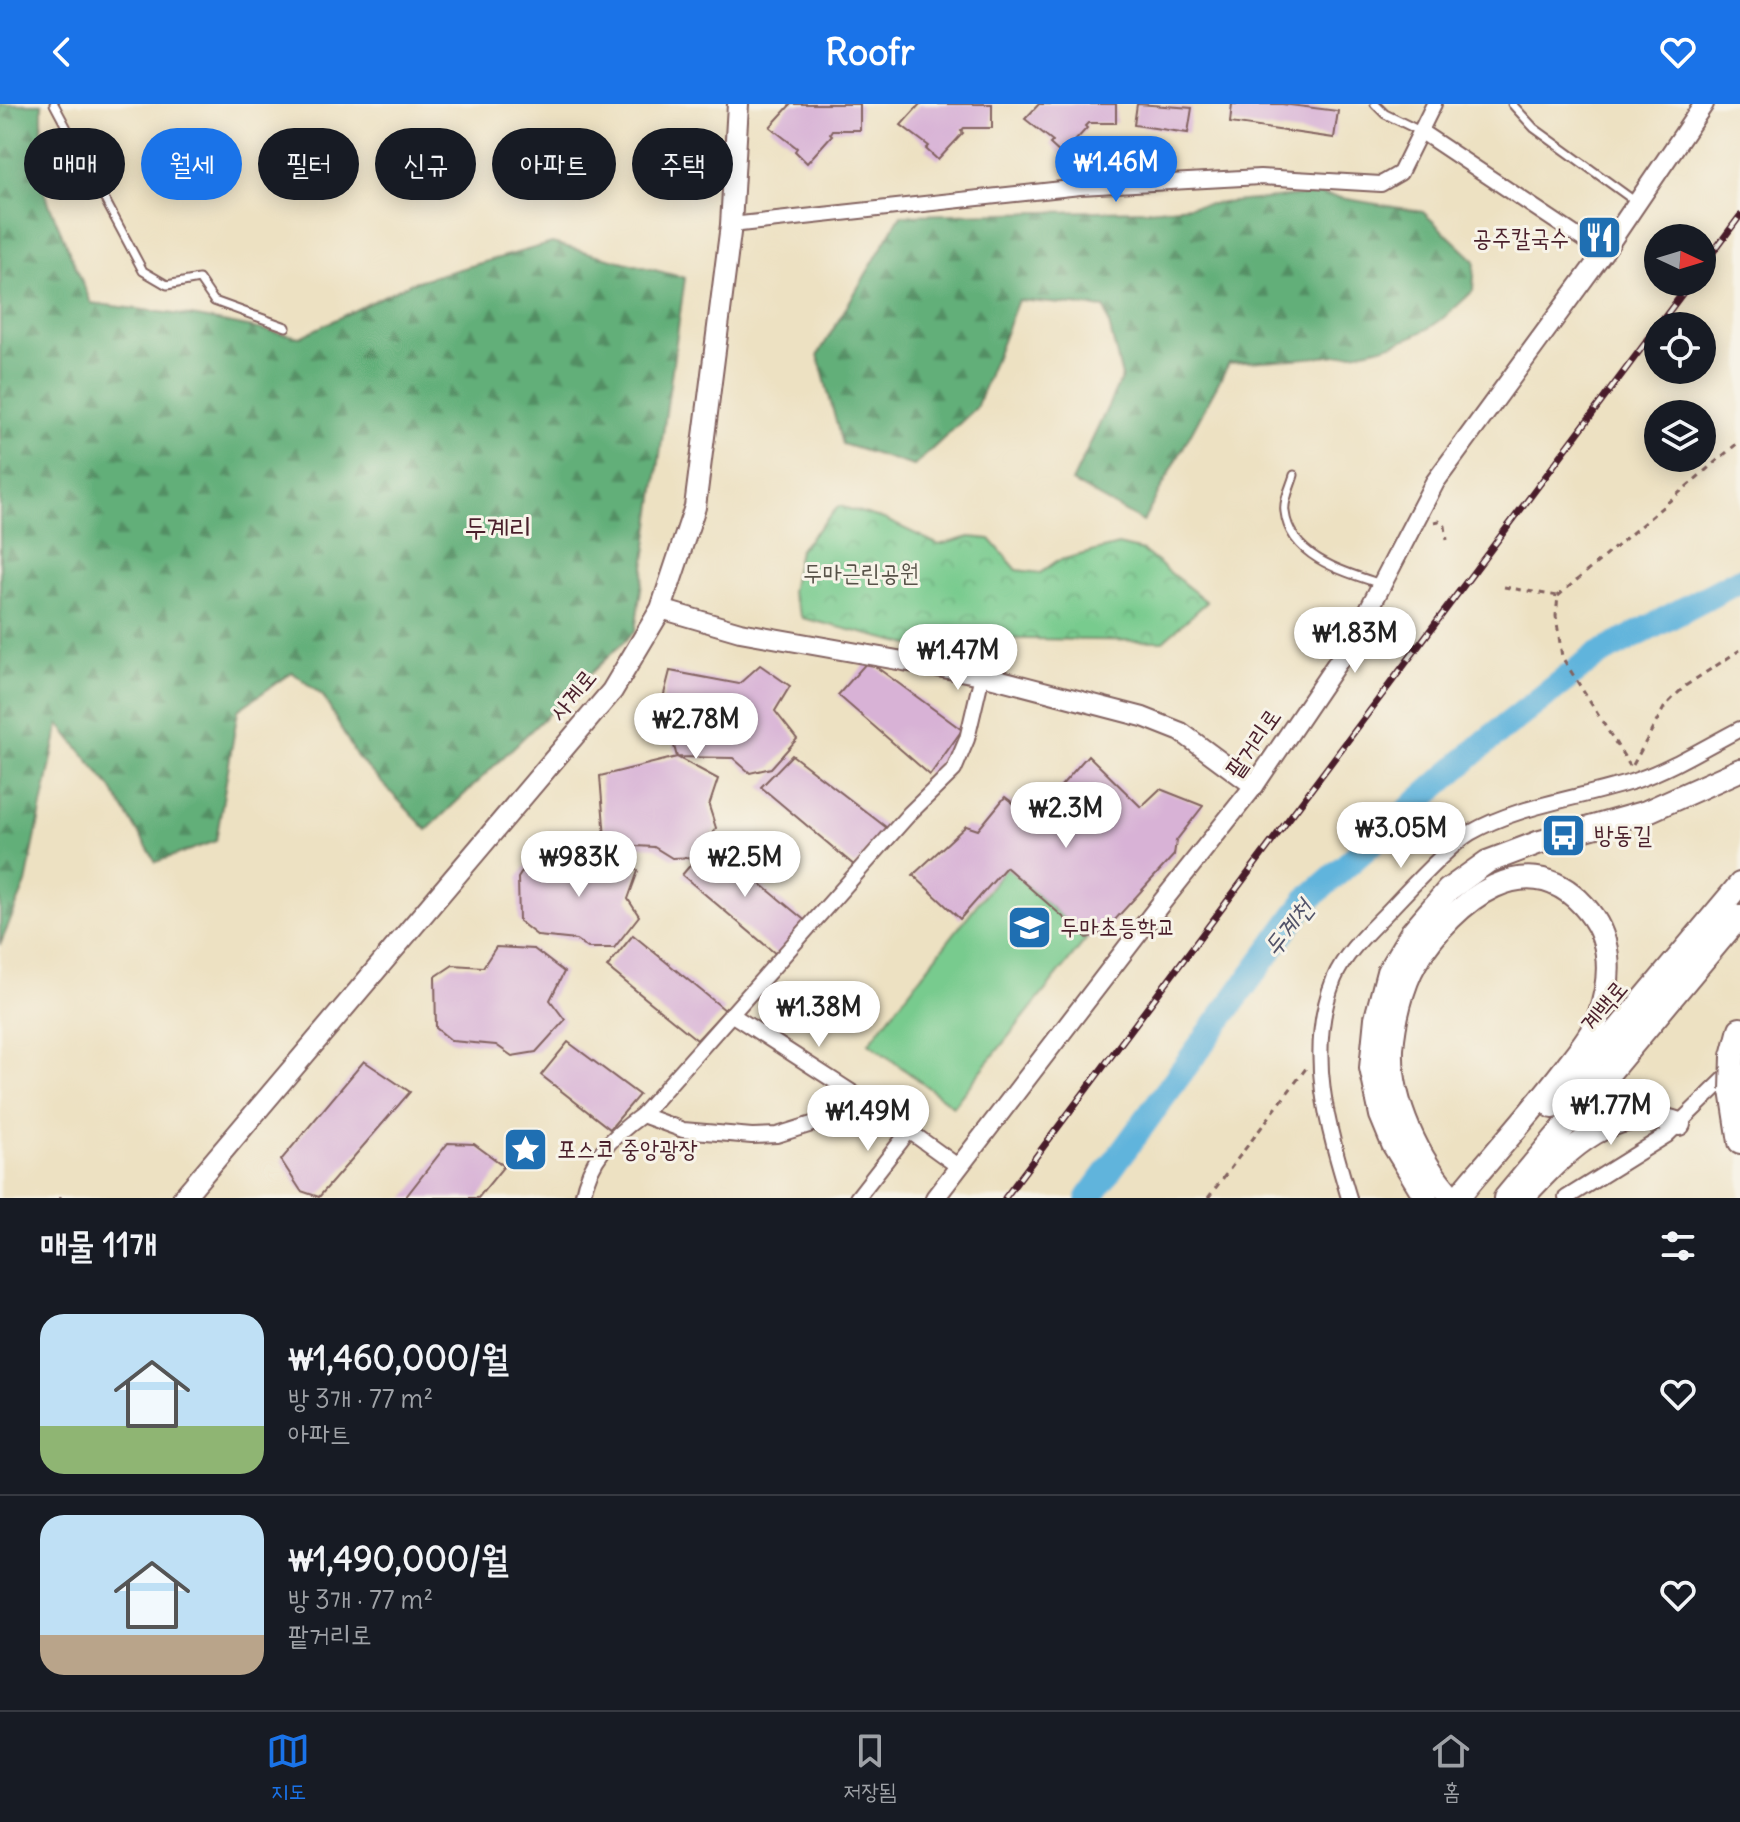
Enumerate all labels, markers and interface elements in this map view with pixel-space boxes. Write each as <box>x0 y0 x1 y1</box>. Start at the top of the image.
icon: back <box>40 30 84 74</box>
text: Roofr <box>825 30 915 75</box>
icon: heart <box>1656 30 1700 74</box>
chip: 매매 <box>24 128 125 200</box>
chip: 월세 <box>141 128 242 200</box>
chip: 필터 <box>258 128 359 200</box>
chip: 신규 <box>375 128 476 200</box>
chip: 아파트 <box>492 128 616 200</box>
chip: 주택 <box>632 128 733 200</box>
pin: ₩1.46M <box>1051 136 1181 204</box>
text: ₩1.46M <box>1073 145 1159 178</box>
restaurant icon: 공주칼국수 <box>1576 214 1624 262</box>
place label: 공주칼국수 <box>1472 222 1569 252</box>
north arrow <box>1644 224 1716 296</box>
map controls <box>1644 224 1716 472</box>
button: locate <box>1644 312 1716 384</box>
button: layers <box>1644 400 1716 472</box>
district label: 두계리 <box>464 509 532 545</box>
park label: 두마근린공원 <box>803 557 919 587</box>
pin: ₩1.83M <box>1290 607 1420 675</box>
text: ₩1.83M <box>1312 616 1398 649</box>
pin: ₩1.47M <box>893 624 1023 692</box>
text: ₩1.47M <box>916 633 1000 666</box>
street label: 사계로 <box>542 662 602 726</box>
pin: ₩2.78M <box>631 693 761 761</box>
text: ₩2.78M <box>652 702 740 735</box>
street label: 팥거리로 <box>1218 702 1287 783</box>
pin: ₩2.3M <box>1010 782 1122 850</box>
text: ₩2.3M <box>1029 791 1103 824</box>
pin: ₩3.05M <box>1336 802 1466 870</box>
text: ₩3.05M <box>1355 811 1447 844</box>
bus stop icon: 방동길 <box>1539 811 1587 859</box>
place label: 방동길 <box>1594 819 1652 849</box>
pin: ₩983K <box>523 831 635 899</box>
pin: ₩2.5M <box>689 831 801 899</box>
text: ₩983K <box>539 840 619 873</box>
text: ₩2.5M <box>707 840 783 873</box>
water label: 두계천 <box>1255 890 1322 963</box>
school or university icon: 두마초등학교 <box>1005 903 1053 951</box>
place label: 두마초등학교 <box>1060 911 1176 941</box>
street label: 계백로 <box>1573 974 1633 1037</box>
pin: ₩1.38M <box>754 981 884 1049</box>
text: ₩1.38M <box>776 990 862 1023</box>
pin: ₩1.77M <box>1546 1079 1676 1147</box>
pin: ₩1.49M <box>803 1085 933 1153</box>
text: ₩1.77M <box>1570 1088 1652 1121</box>
text: ₩1.49M <box>825 1094 911 1127</box>
place icon: 포스코 중앙광장 <box>502 1125 550 1173</box>
place label: 포스코 중앙광장 <box>557 1133 698 1163</box>
text: 매물 11개 <box>40 1223 157 1266</box>
icon: filters <box>1656 1224 1700 1268</box>
text: ₩1,460,000/월 <box>288 1336 509 1379</box>
icon: home <box>104 1346 200 1442</box>
icon: heart <box>1656 1372 1700 1416</box>
text: 방 3개 · 77 m² <box>288 1382 433 1415</box>
text: 아파트 <box>288 1417 351 1450</box>
text: ₩1,490,000/월 <box>288 1537 508 1580</box>
icon: home <box>104 1547 200 1643</box>
icon: heart <box>1656 1573 1700 1617</box>
text: 방 3개 · 77 m² <box>288 1583 433 1616</box>
text: 팥거리로 <box>288 1618 372 1651</box>
tab: 지도 <box>266 1729 310 1806</box>
tab: 저장됨 <box>843 1729 897 1806</box>
tab: 홈 <box>1429 1729 1473 1806</box>

